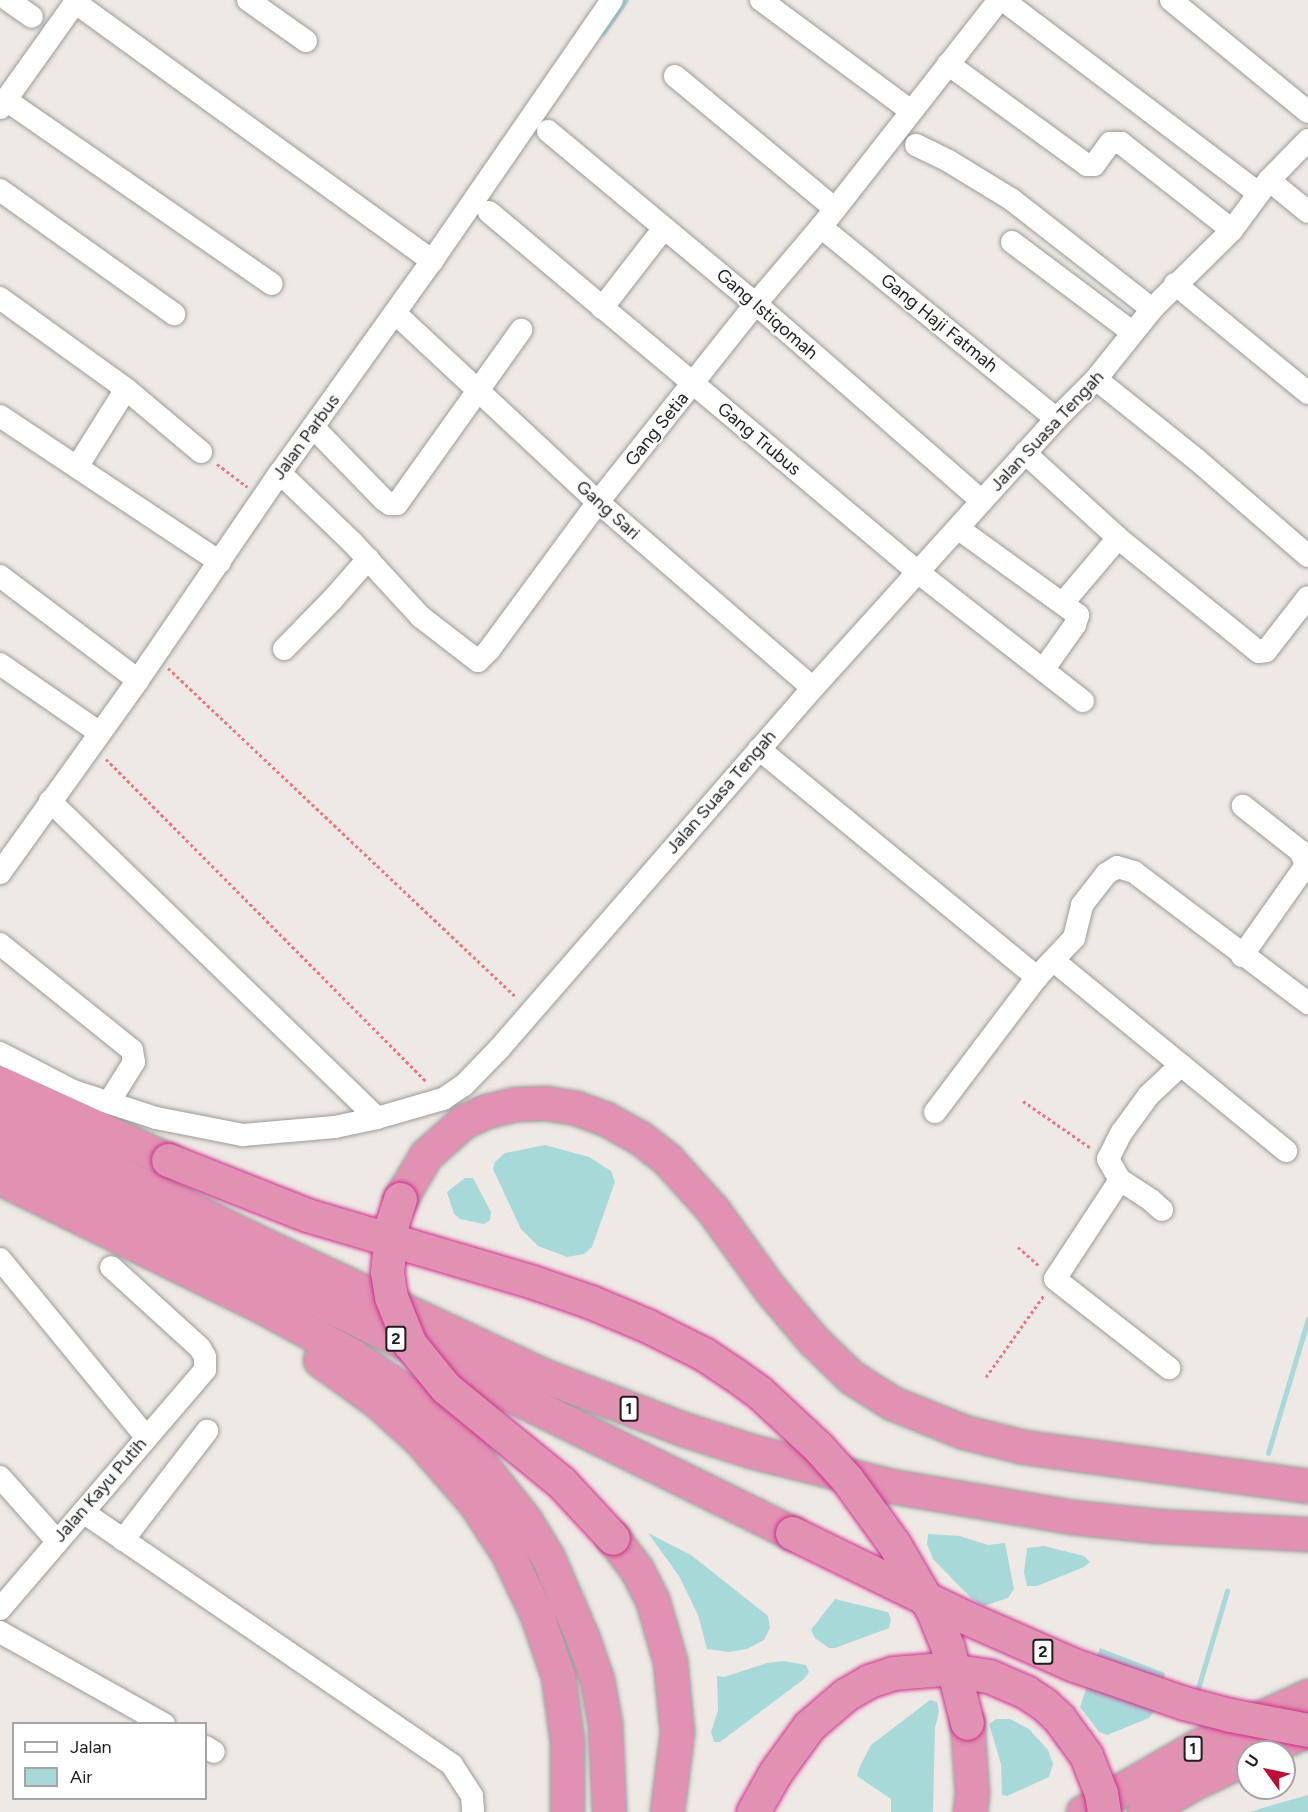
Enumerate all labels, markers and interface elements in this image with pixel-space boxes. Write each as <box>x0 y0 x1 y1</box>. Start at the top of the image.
street label: Gang Istiqomah <box>712 264 822 364</box>
street label: Gang Haji Fatmah <box>876 269 1002 377</box>
street label: Jalan Suasa Tengah <box>986 366 1108 496</box>
street label: Gang Setia <box>621 388 693 470</box>
street label: Jalan Parbus <box>268 390 344 484</box>
street label: Gang Trubus <box>713 398 805 480</box>
street label: Gang Sari <box>572 476 644 544</box>
street label: Jalan Suasa Tengah <box>661 726 781 858</box>
road number: 2 <box>384 1326 408 1352</box>
road number: 1 <box>618 1396 640 1422</box>
street label: Jalan Kayu Putih <box>49 1433 151 1547</box>
road number: 2 <box>1031 1639 1055 1665</box>
legend <box>12 1722 207 1800</box>
text: Jalan <box>70 1736 112 1758</box>
road number: 1 <box>1182 1736 1204 1762</box>
north arrow <box>1236 1740 1296 1800</box>
text: U <box>1241 1751 1263 1771</box>
text: Air <box>70 1766 92 1788</box>

